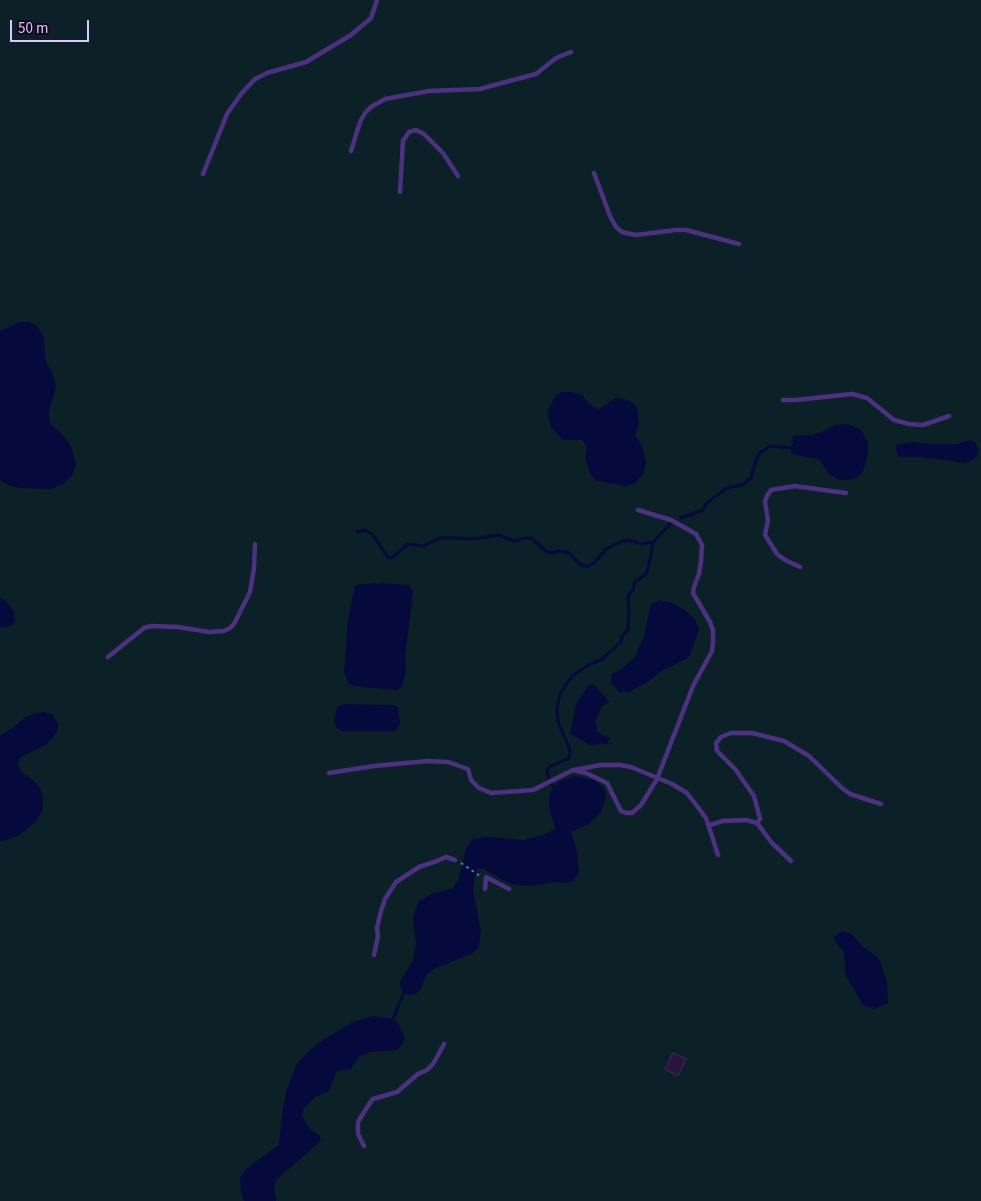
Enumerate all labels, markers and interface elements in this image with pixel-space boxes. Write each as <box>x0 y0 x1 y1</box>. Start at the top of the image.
scale bar <box>12 10 91 42</box>
text: 50 m <box>18 18 48 39</box>

